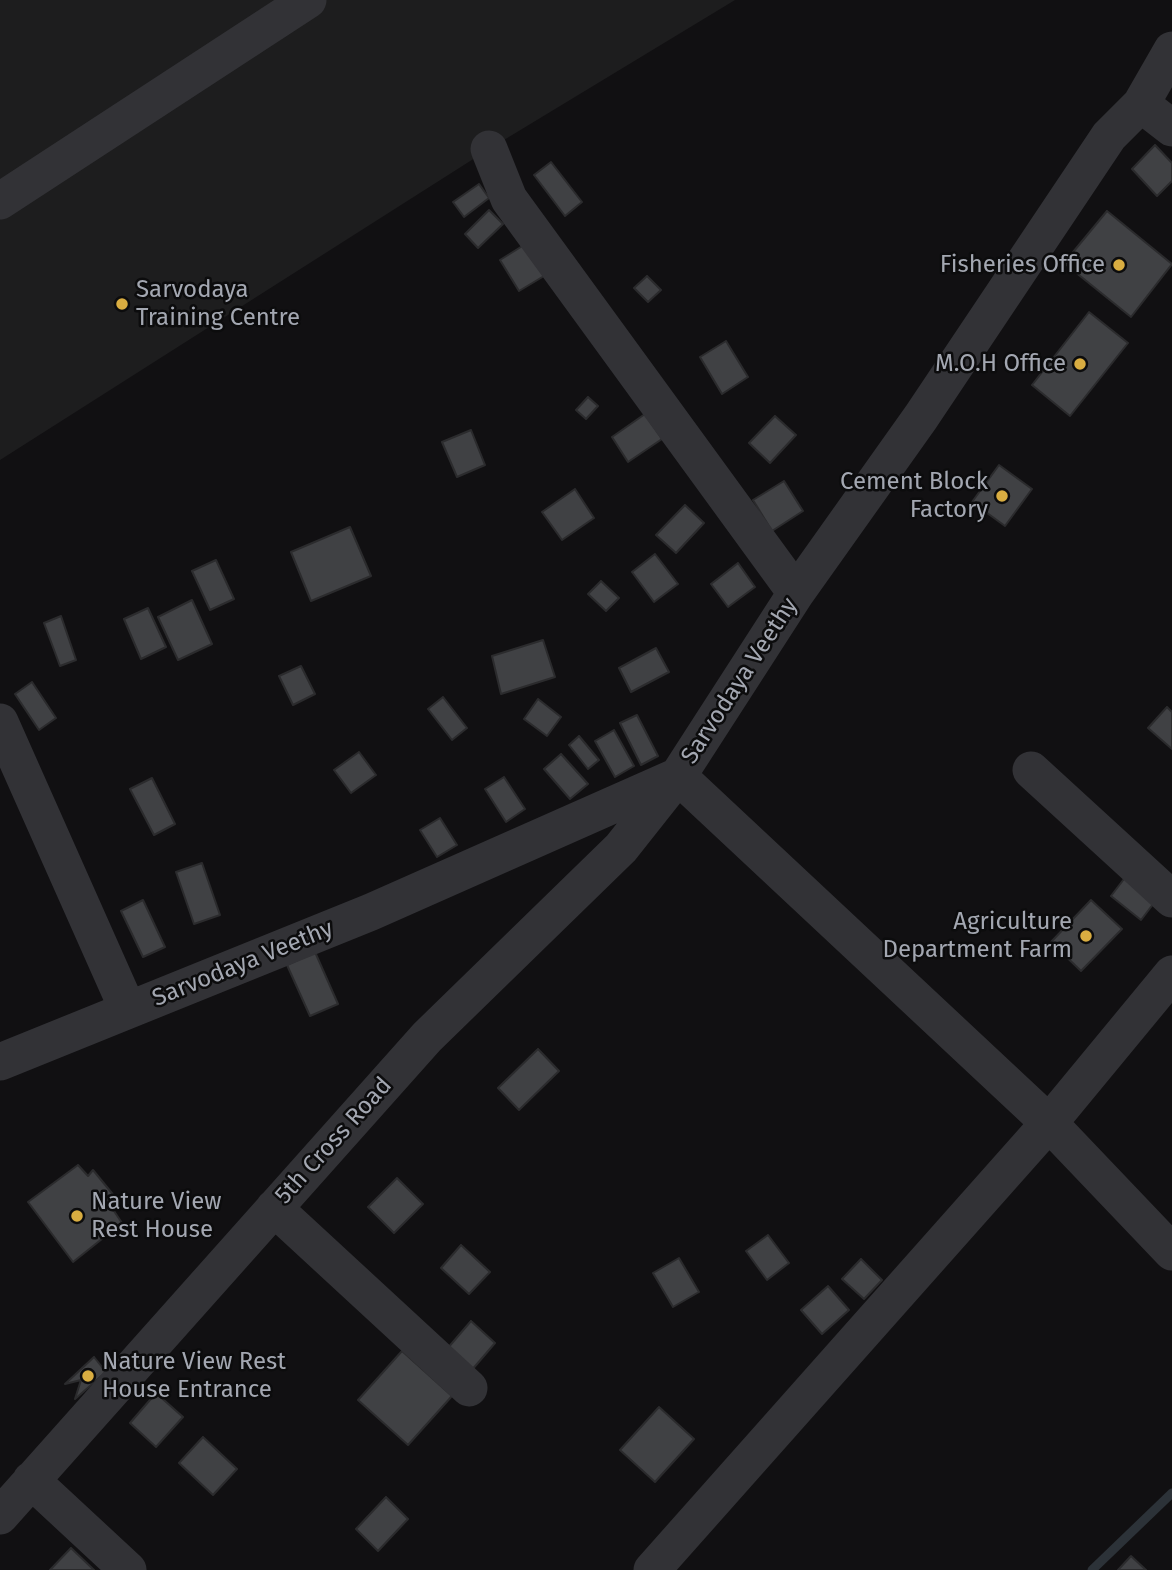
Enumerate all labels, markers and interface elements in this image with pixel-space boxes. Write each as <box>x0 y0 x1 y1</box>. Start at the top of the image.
place label: Fisheries Office <box>940 251 1105 279</box>
marker: Fisheries Office <box>1111 257 1127 273</box>
place label: Sarvodaya Training Centre <box>136 276 300 332</box>
marker: Sarvodaya Training Centre <box>114 296 130 312</box>
place label: M.O.H Office <box>935 350 1066 378</box>
marker: M.O.H Office <box>1072 356 1088 372</box>
place label: Cement Block Factory <box>840 468 988 524</box>
marker: Cement Block Factory <box>994 488 1010 504</box>
street label: Sarvodaya Veethy <box>676 593 804 769</box>
place label: Agriculture Department Farm <box>882 908 1072 964</box>
street label: Sarvodaya Veethy <box>148 915 338 1013</box>
marker: Agriculture Department Farm <box>1078 928 1094 944</box>
street label: 5th Cross Road <box>270 1072 398 1210</box>
place label: Nature View Rest House <box>91 1188 221 1244</box>
marker: Nature View Rest House <box>69 1208 85 1224</box>
place label: Nature View Rest House Entrance <box>102 1348 286 1404</box>
marker: Nature View Rest House Entrance <box>80 1368 96 1384</box>

